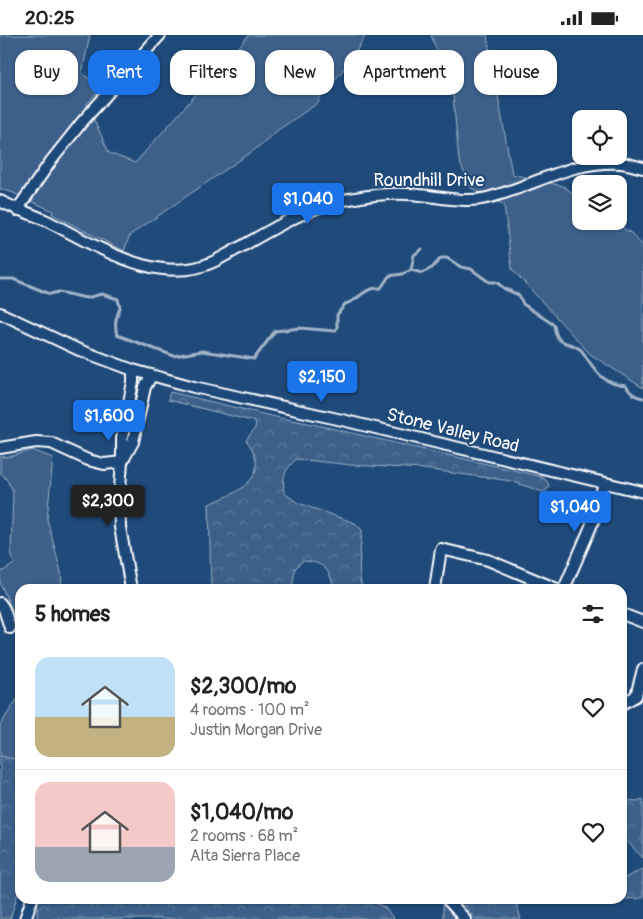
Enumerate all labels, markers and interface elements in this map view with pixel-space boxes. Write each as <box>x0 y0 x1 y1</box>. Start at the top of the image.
text: 20:25 <box>25 6 75 30</box>
chip: Buy <box>15 50 78 95</box>
chip: Rent <box>88 50 160 95</box>
chip: Filters <box>170 50 255 95</box>
chip: New <box>265 50 334 95</box>
chip: Apartment <box>344 50 464 95</box>
chip: House <box>474 50 557 95</box>
map controls <box>572 110 627 230</box>
button: locate <box>572 110 627 165</box>
street label: Roundhill Drive <box>374 169 485 192</box>
button: layers <box>572 175 627 230</box>
pin: $1,040 <box>267 183 349 225</box>
text: $1,040 <box>283 189 333 209</box>
pin: $2,150 <box>281 361 363 403</box>
text: $2,150 <box>298 367 346 387</box>
pin: $1,600 <box>68 399 150 442</box>
street label: Stone Valley Road <box>384 403 521 458</box>
text: $1,600 <box>84 406 134 426</box>
pin: $2,300 <box>67 485 149 527</box>
text: $2,300 <box>82 491 134 511</box>
pin: $1,040 <box>534 491 616 533</box>
text: $1,040 <box>550 497 600 517</box>
icon: filters <box>579 600 607 628</box>
text: 5 homes <box>35 601 110 628</box>
text: $2,300/mo <box>190 673 296 700</box>
icon: home <box>75 677 135 737</box>
icon: heart <box>579 693 607 721</box>
text: 4 rooms · 100 m² <box>190 700 309 720</box>
text: Justin Morgan Drive <box>190 720 322 740</box>
text: $1,040/mo <box>190 799 293 826</box>
icon: home <box>75 802 135 862</box>
icon: heart <box>579 818 607 846</box>
text: 2 rooms · 68 m² <box>190 826 298 846</box>
text: Alta Sierra Place <box>190 846 300 866</box>

